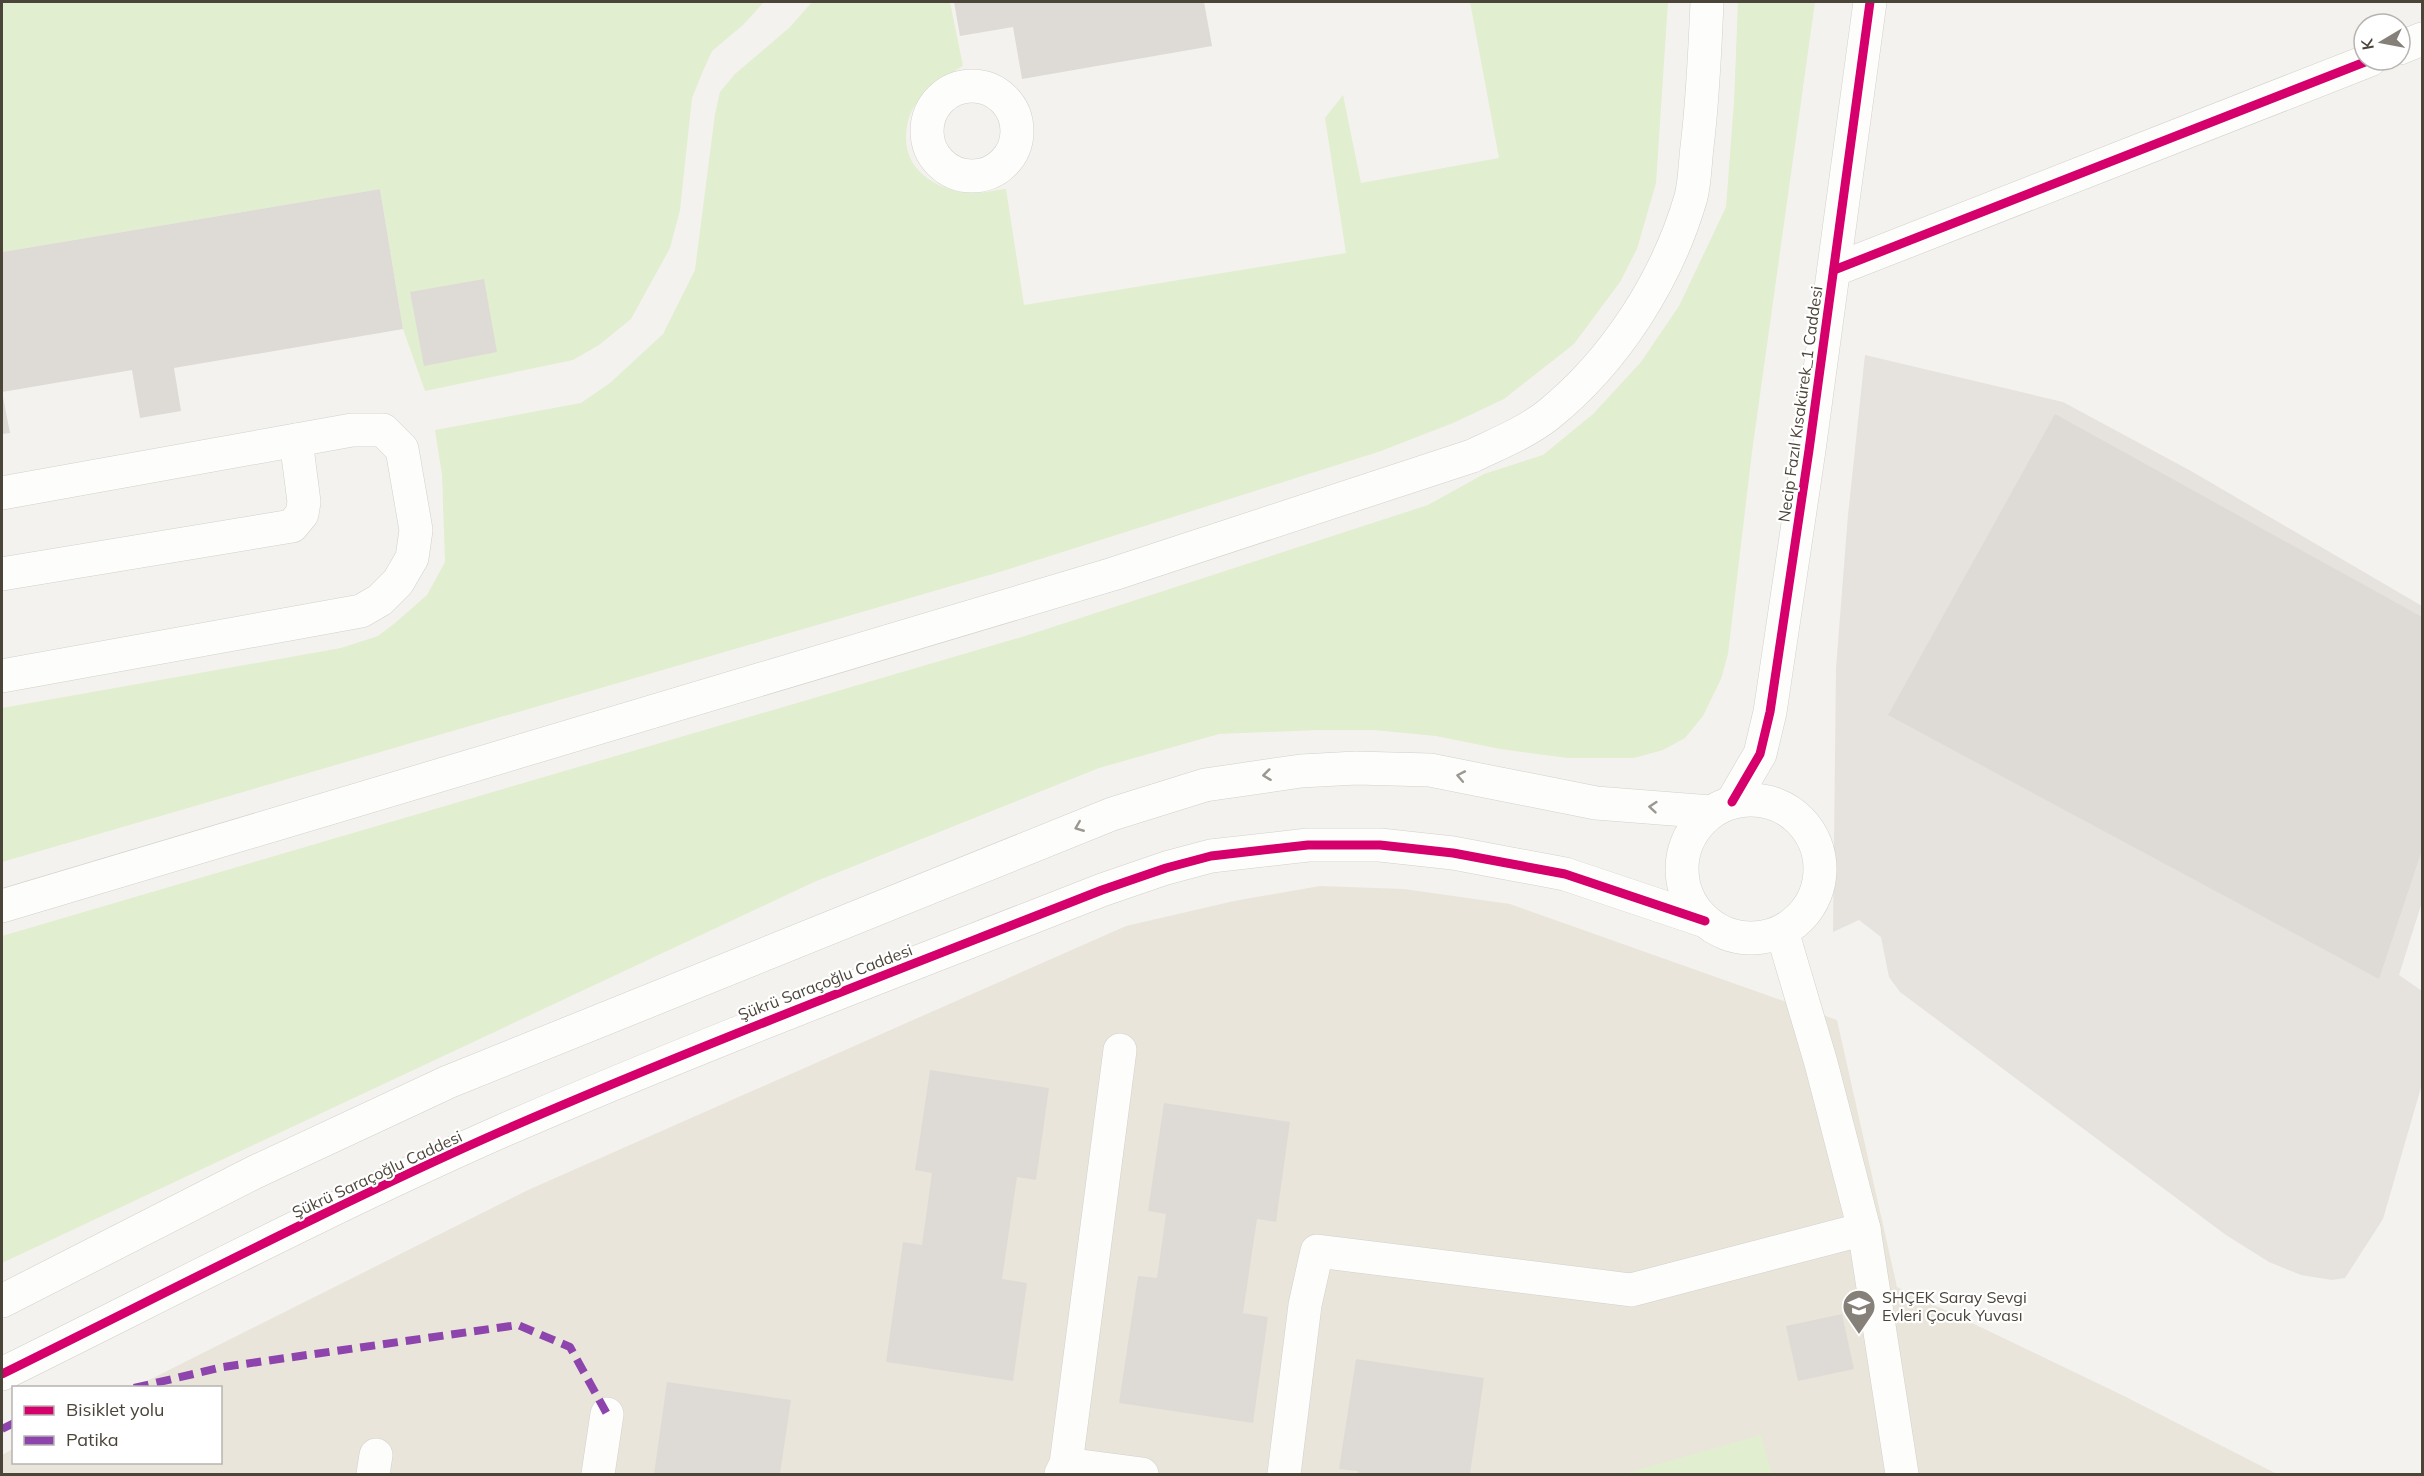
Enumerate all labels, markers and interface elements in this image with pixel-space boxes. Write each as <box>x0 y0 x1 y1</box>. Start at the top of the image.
north arrow <box>2352 12 2412 72</box>
text: K <box>2356 36 2378 52</box>
street label: Necip Fazıl Kısakürek_1 Caddesi <box>1774 285 1826 523</box>
one-way arrow <box>1262 769 1271 781</box>
one-way arrow <box>1456 770 1466 783</box>
one-way arrow <box>1648 801 1657 814</box>
one-way arrow <box>1074 820 1085 832</box>
street label: Şükrü Saraçoğlu Caddesi <box>735 939 915 1025</box>
street label: Şükrü Saraçoğlu Caddesi <box>289 1126 465 1222</box>
place label: SHÇEK Saray Sevgi Evleri Çocuk Yuvası <box>1882 1287 2027 1325</box>
school or university icon: SHÇEK Saray Sevgi Evleri Çocuk Yuvası <box>1841 1288 1877 1335</box>
legend <box>12 1386 222 1464</box>
text: Bisiklet yolu <box>66 1398 164 1421</box>
text: Patika <box>66 1428 119 1451</box>

